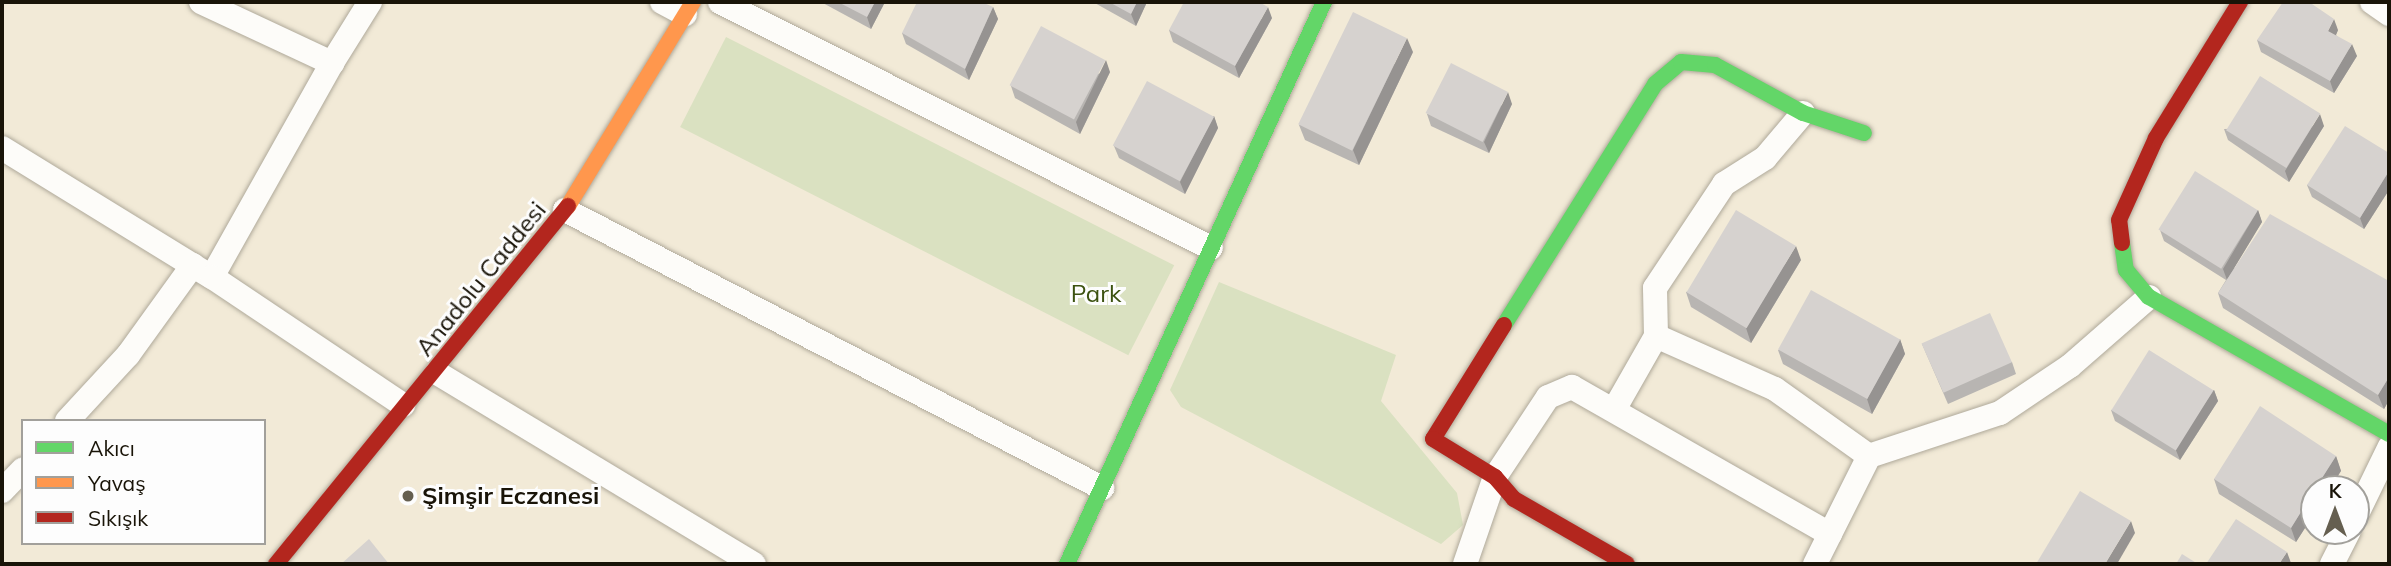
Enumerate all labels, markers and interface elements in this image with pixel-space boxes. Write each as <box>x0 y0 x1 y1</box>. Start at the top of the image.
street label: Anadolu Caddesi <box>410 196 552 362</box>
park label: Park <box>1071 280 1121 308</box>
legend <box>21 419 266 545</box>
text: Akıcı <box>88 435 135 461</box>
text: Yavaş <box>88 470 146 496</box>
north arrow <box>2300 475 2370 545</box>
text: K <box>2329 479 2341 503</box>
place label: Şimşir Eczanesi <box>422 482 599 510</box>
marker: Şimşir Eczanesi <box>400 488 416 504</box>
text: Sıkışık <box>88 505 148 531</box>

